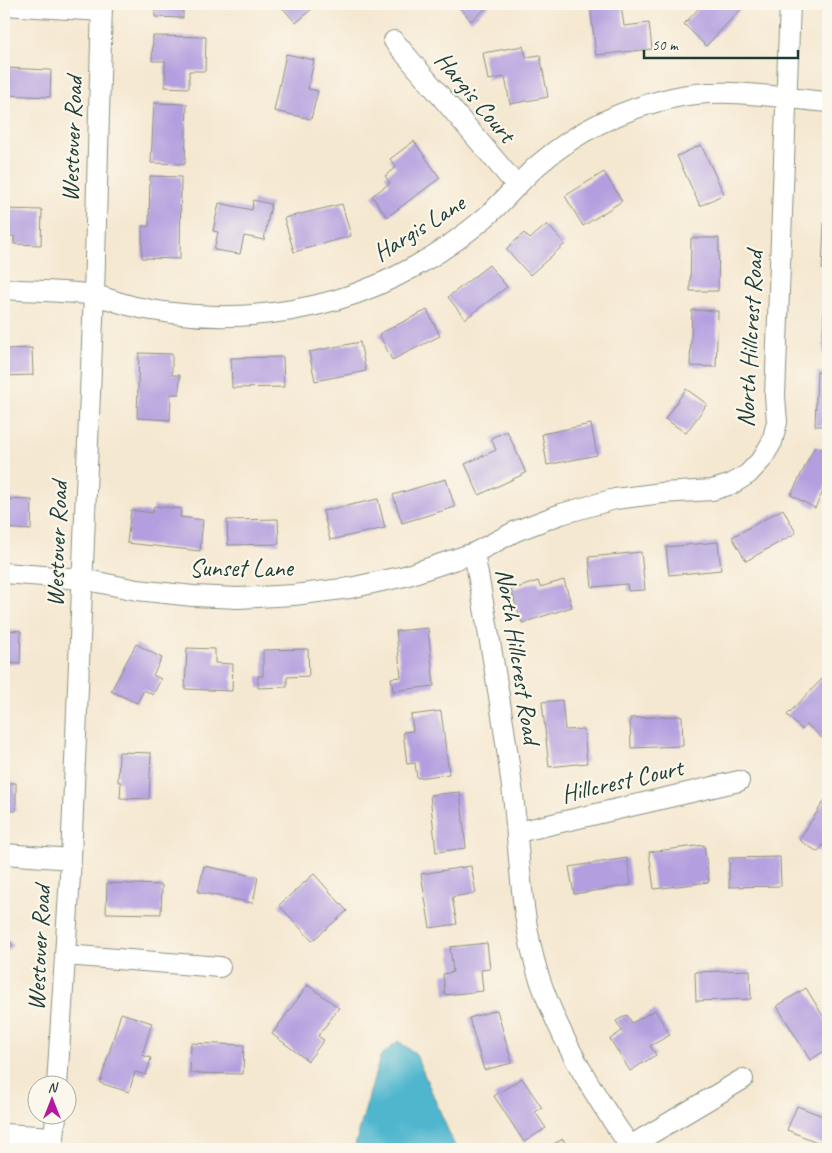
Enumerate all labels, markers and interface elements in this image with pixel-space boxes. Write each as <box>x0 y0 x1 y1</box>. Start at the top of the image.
scale bar <box>644 28 798 60</box>
text: 50 m <box>652 36 679 55</box>
street label: Hargis Court <box>428 45 524 151</box>
street label: Westover Road <box>54 72 90 202</box>
street label: Hargis Lane <box>367 186 472 269</box>
street label: North Hillcrest Road <box>729 246 771 428</box>
street label: Westover Road <box>39 477 75 607</box>
street label: Sunset Lane <box>189 552 295 584</box>
street label: North Hillcrest Road <box>488 566 548 750</box>
street label: Hillcrest Court <box>558 751 689 811</box>
street label: Westover Road <box>20 880 58 1011</box>
north arrow <box>28 1076 78 1126</box>
text: N <box>48 1079 59 1096</box>

